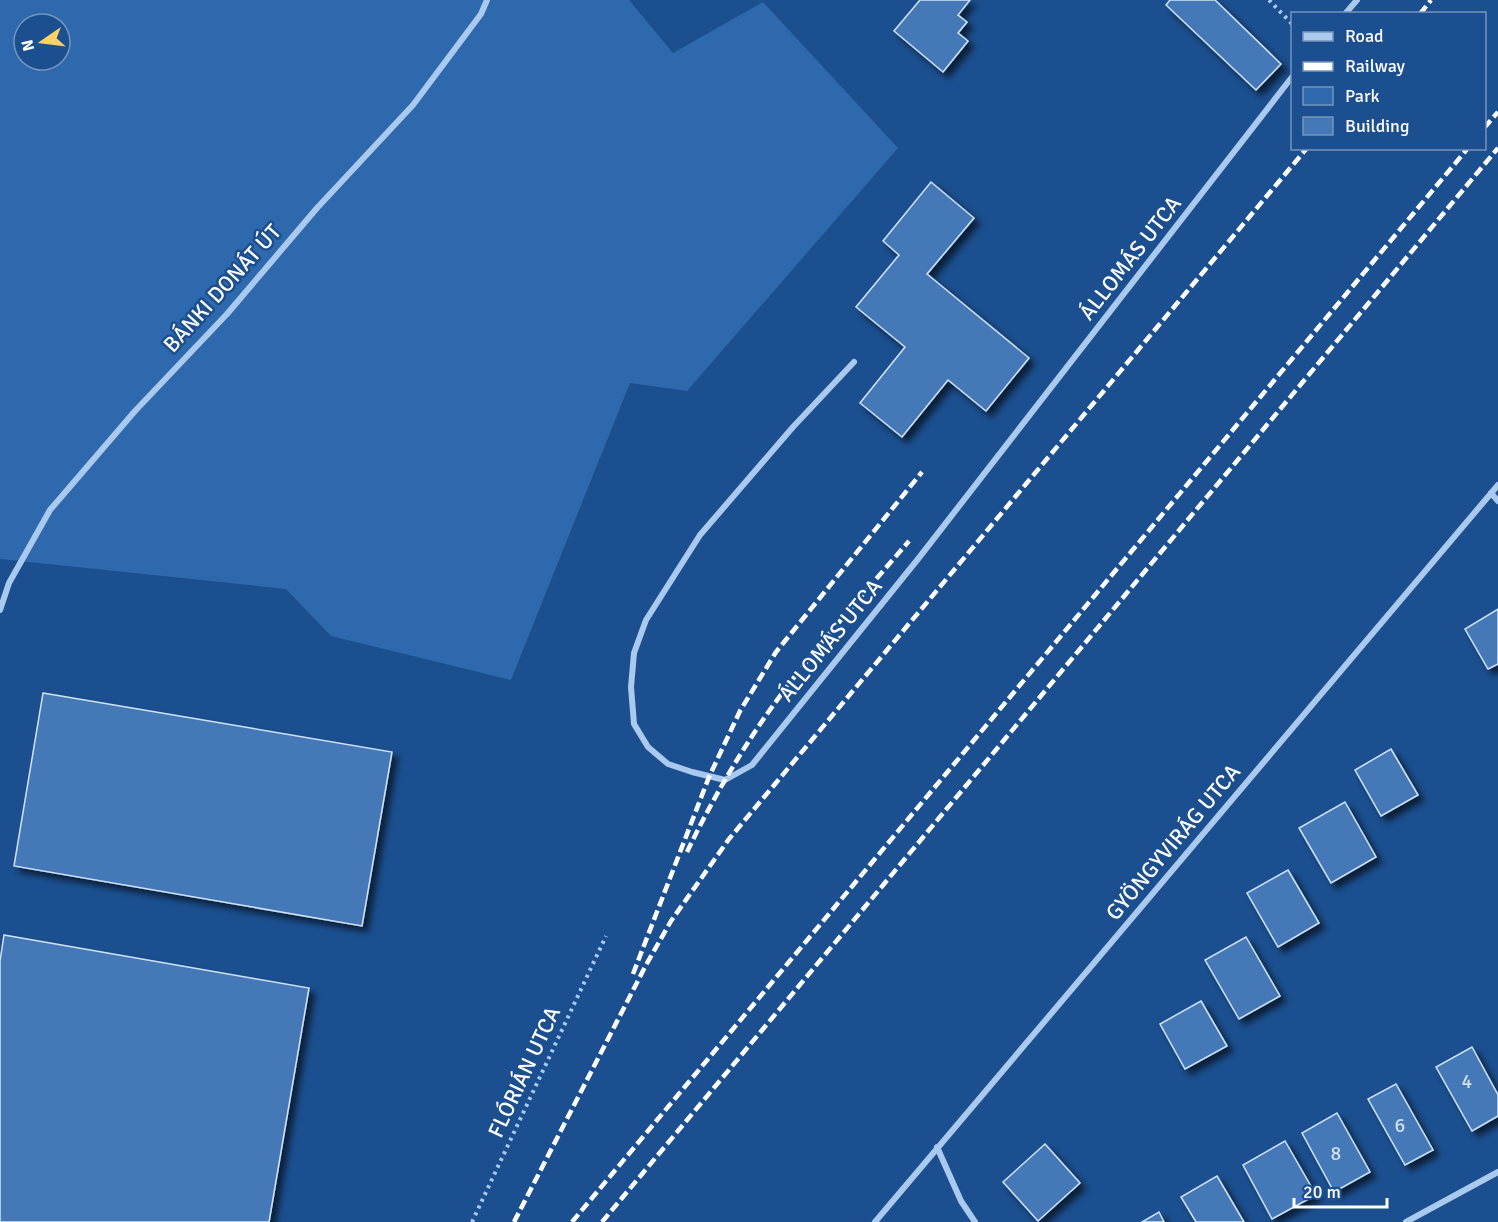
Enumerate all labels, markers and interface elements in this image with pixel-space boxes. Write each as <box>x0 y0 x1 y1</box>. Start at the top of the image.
north arrow <box>12 12 72 72</box>
legend <box>1291 12 1486 150</box>
text: Road <box>1345 25 1384 47</box>
text: N <box>17 38 39 53</box>
text: Railway <box>1345 55 1406 77</box>
text: Park <box>1345 85 1380 107</box>
text: Building <box>1345 115 1409 137</box>
street label: ÁLLOMÁS UTCA <box>1073 190 1187 325</box>
street label: BÁNKI DONÁT ÚT <box>157 218 287 358</box>
street label: ÁLLOMÁS UTCA <box>772 573 888 707</box>
street label: GYÖNGYVIRÁG UTCA <box>1100 758 1246 925</box>
street label: FLÓRIÁN UTCA <box>482 1002 566 1142</box>
house number: 4 <box>1462 1069 1473 1094</box>
house number: 6 <box>1395 1113 1405 1138</box>
house number: 8 <box>1331 1141 1341 1166</box>
scale bar <box>1294 1171 1387 1209</box>
text: 20 m <box>1303 1181 1341 1203</box>

